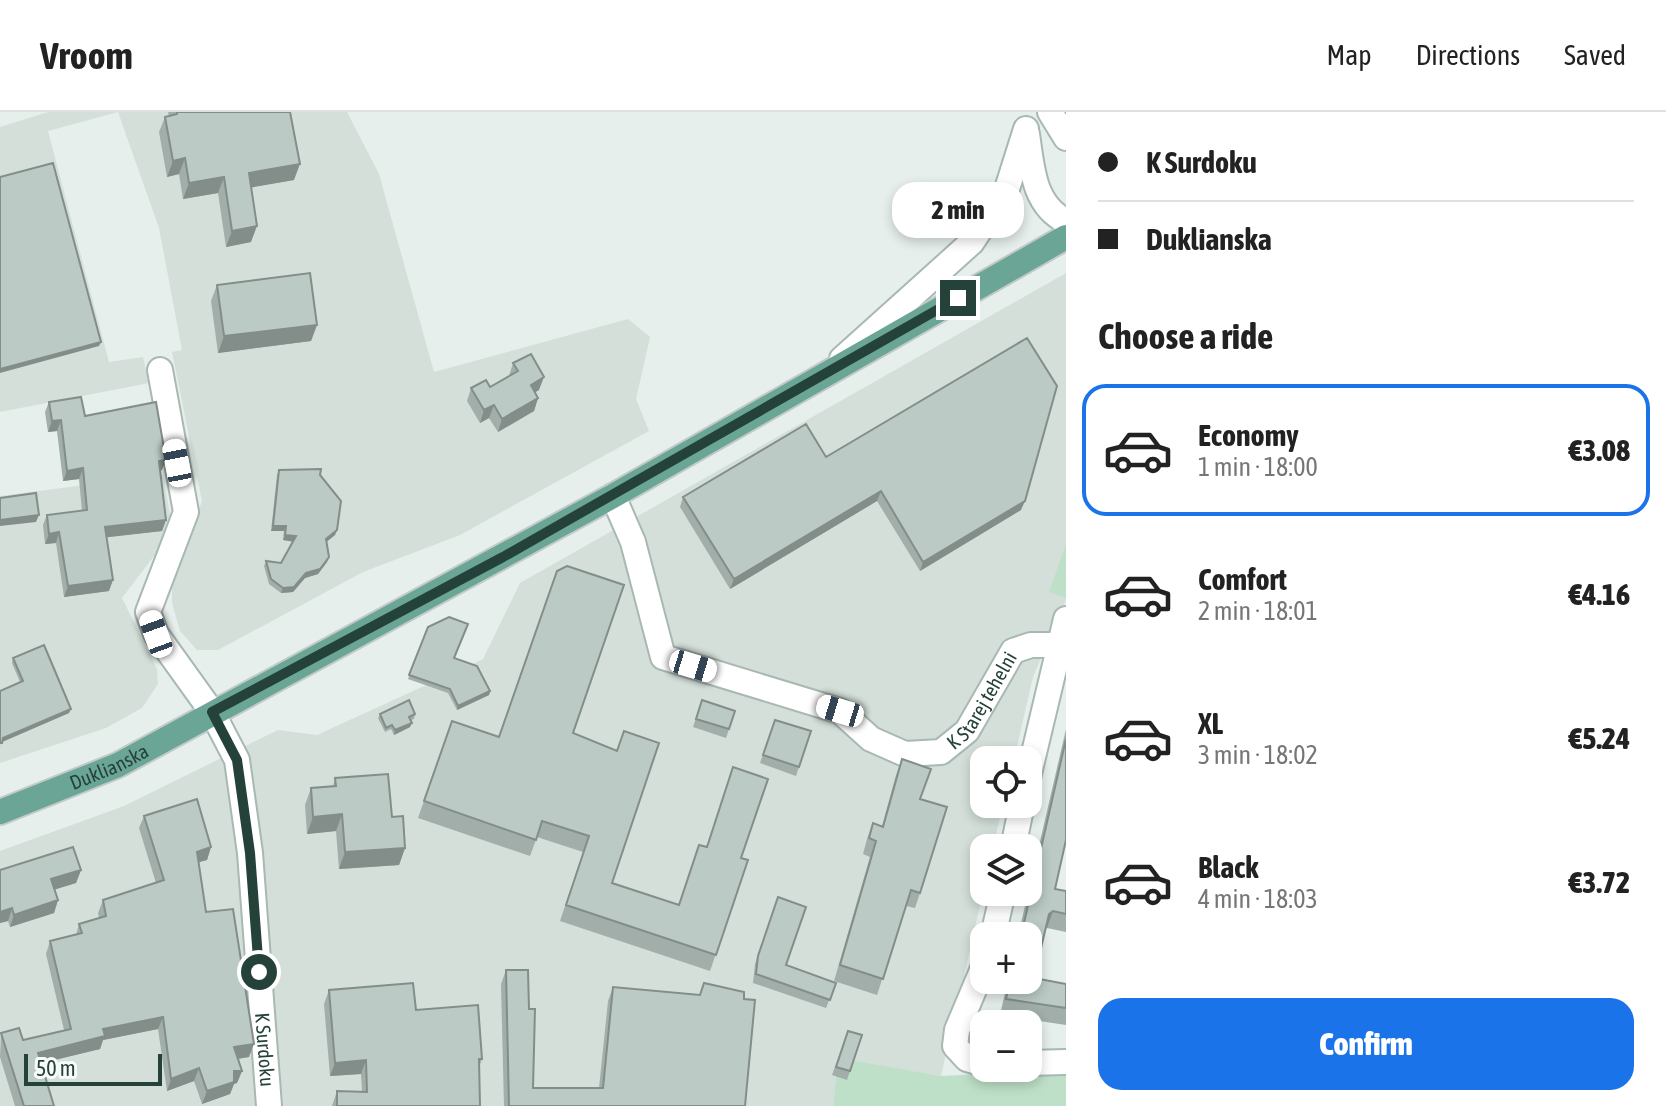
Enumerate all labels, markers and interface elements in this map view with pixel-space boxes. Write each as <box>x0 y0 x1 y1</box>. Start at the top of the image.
text: Vroom <box>40 34 133 77</box>
text: Map <box>1327 39 1372 71</box>
text: Directions <box>1416 39 1520 71</box>
text: Saved <box>1564 39 1626 71</box>
text: K Surdoku <box>1146 145 1257 179</box>
callout: 2 min <box>892 182 1024 238</box>
text: 2 min <box>931 195 985 225</box>
text: Duklianska <box>1146 222 1272 256</box>
route end <box>940 280 976 316</box>
text: Choose a ride <box>1098 315 1273 357</box>
icon: car <box>1102 414 1174 486</box>
text: Economy <box>1198 418 1299 452</box>
text: €3.08 <box>1569 433 1630 467</box>
car <box>161 437 193 489</box>
text: 1 min · 18:00 <box>1198 452 1318 482</box>
icon: car <box>1102 558 1174 630</box>
text: Comfort <box>1198 562 1287 596</box>
text: €4.16 <box>1569 577 1630 611</box>
text: 2 min · 18:01 <box>1198 596 1318 626</box>
car <box>137 607 175 661</box>
car <box>667 648 719 684</box>
street label: K Starej tehelni <box>942 648 1021 754</box>
car <box>814 693 866 729</box>
icon: car <box>1102 702 1174 774</box>
text: XL <box>1198 706 1223 740</box>
text: €5.24 <box>1569 721 1630 755</box>
street label: Duklianska <box>66 739 152 794</box>
text: 3 min · 18:02 <box>1198 740 1318 770</box>
map controls <box>970 746 1042 1082</box>
button: locate <box>970 746 1042 818</box>
button: layers <box>970 834 1042 906</box>
icon: car <box>1102 846 1174 918</box>
text: Black <box>1198 850 1258 884</box>
text: €3.72 <box>1569 865 1630 899</box>
text: 4 min · 18:03 <box>1198 884 1318 914</box>
button: + <box>970 922 1042 994</box>
route start <box>241 954 277 990</box>
button: Confirm <box>1098 998 1634 1090</box>
button: − <box>970 1010 1042 1082</box>
street label: K Surdoku <box>251 1012 280 1087</box>
scale bar <box>24 1050 162 1086</box>
text: 50 m <box>36 1055 76 1081</box>

